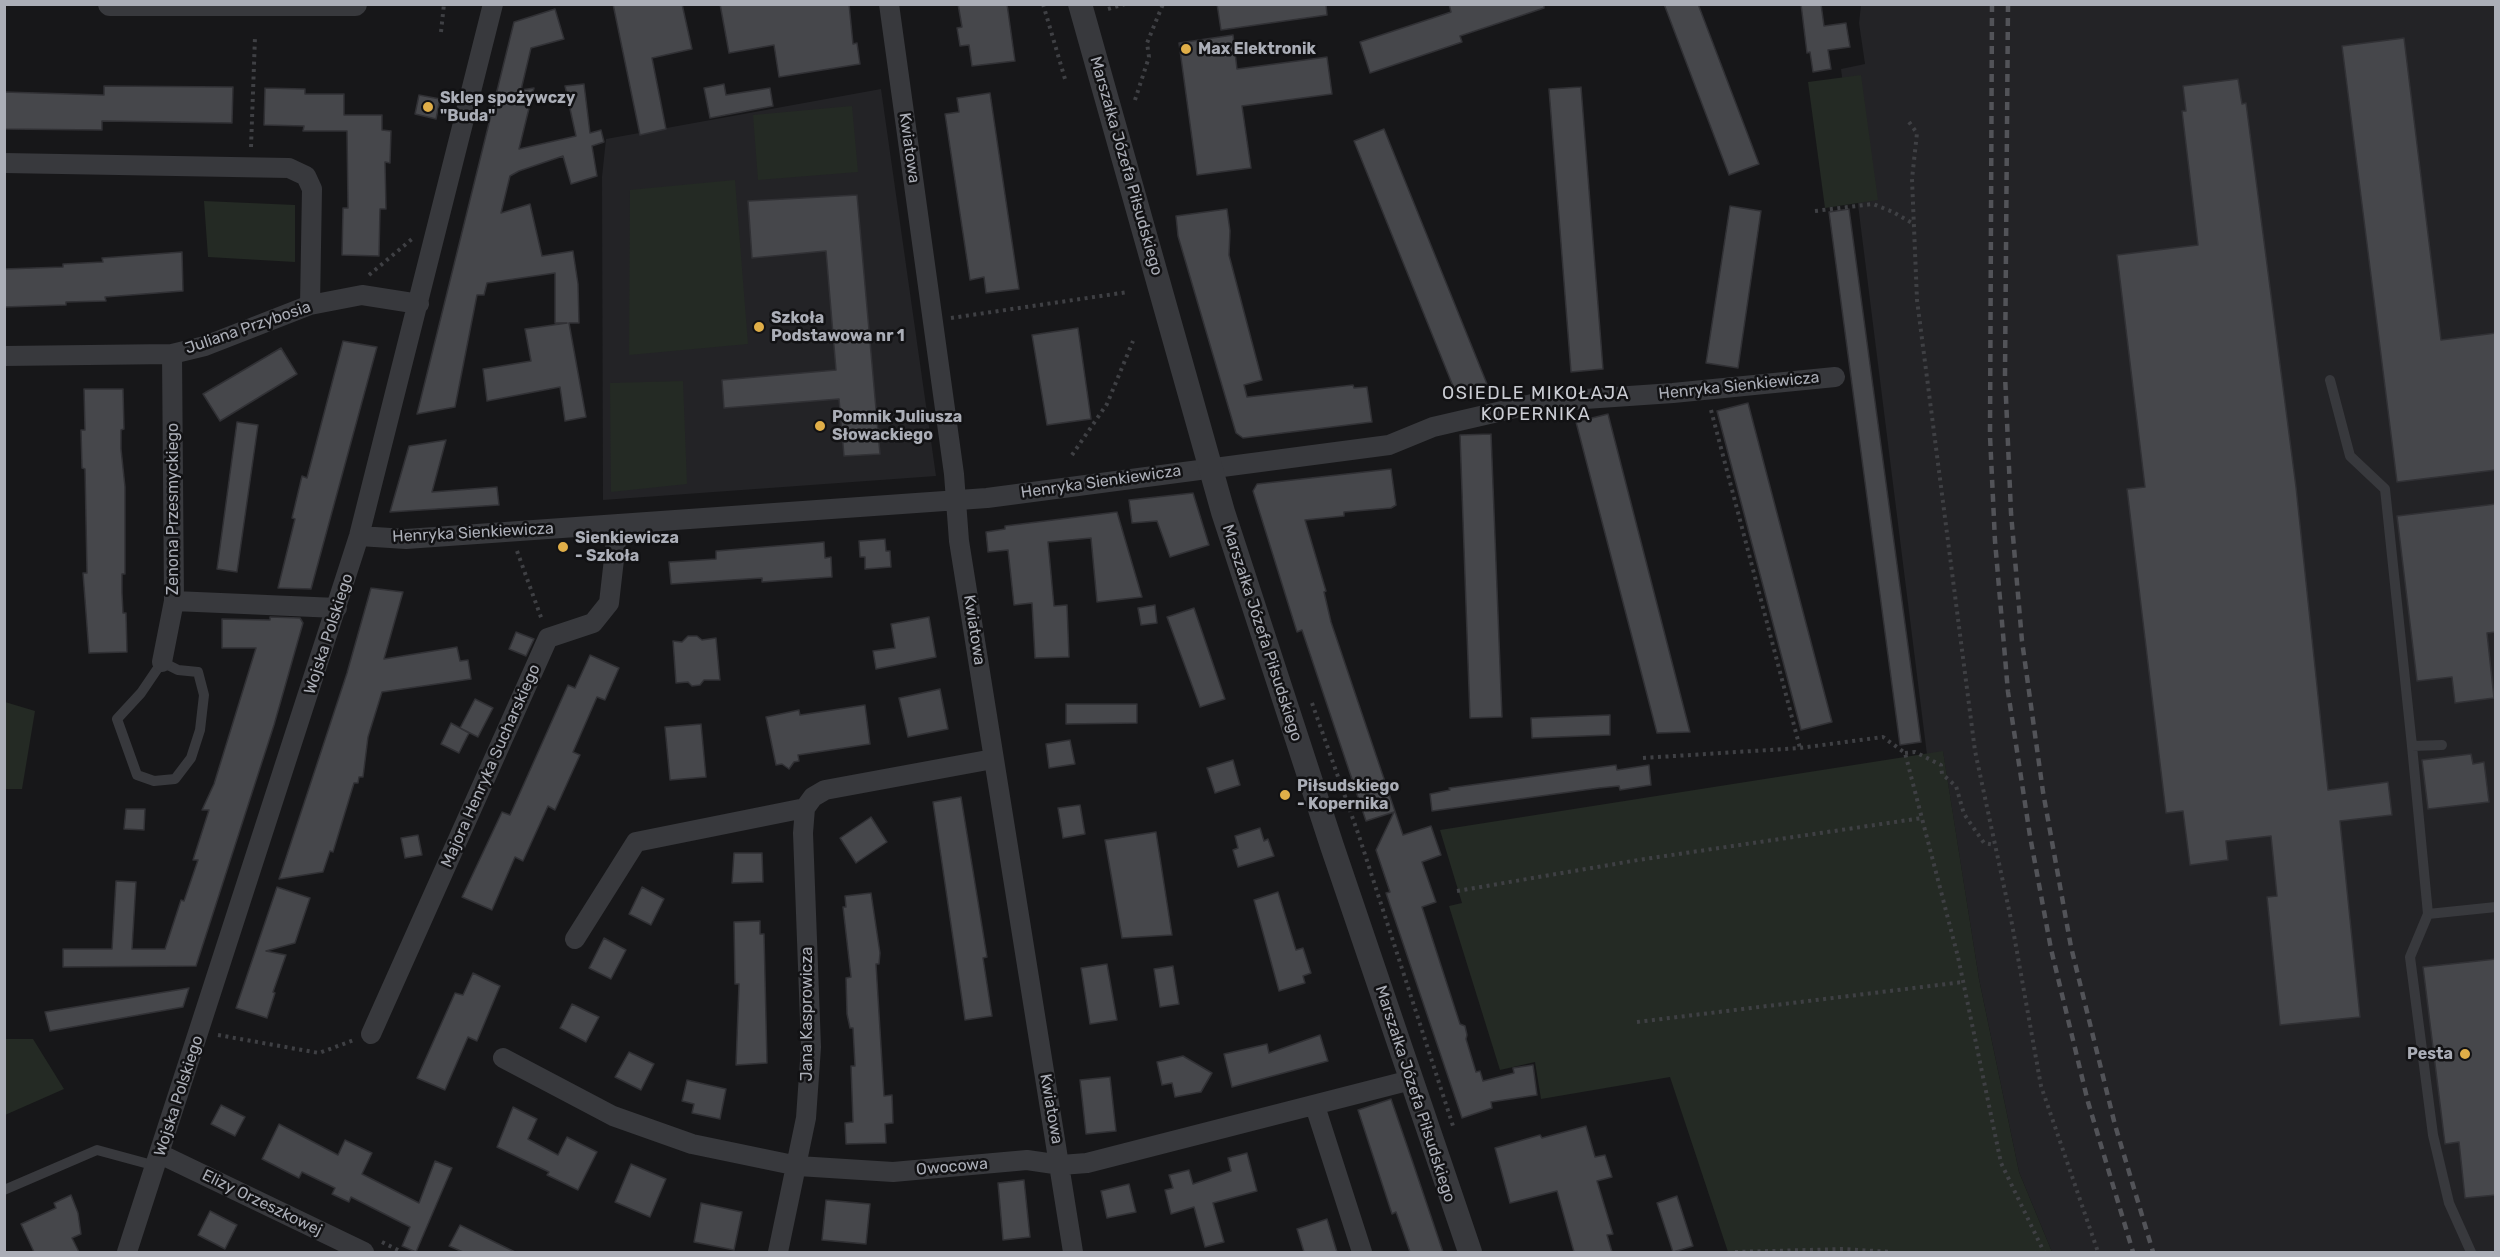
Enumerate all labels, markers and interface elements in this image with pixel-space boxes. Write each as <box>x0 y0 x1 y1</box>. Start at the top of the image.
place label: Max Elektronik <box>1198 39 1316 59</box>
marker: Max Elektronik <box>1179 42 1193 56</box>
street label: Marszałka Józefa Piłsudskiego <box>1086 54 1166 278</box>
place label: Sklep spożywczy "Buda" <box>440 88 575 126</box>
marker: Sklep spożywczy "Buda" <box>421 100 435 114</box>
street label: Kwiatowa <box>895 111 923 185</box>
street label: Juliana Przybosia <box>183 297 313 359</box>
place label: Szkoła Podstawowa nr 1 <box>771 308 905 346</box>
marker: Szkoła Podstawowa nr 1 <box>752 320 766 334</box>
street label: Henryka Sienkiewicza <box>1658 368 1820 404</box>
district label: OSIEDLE MIKOŁAJA KOPERNIKA <box>1442 383 1630 426</box>
place label: Pomnik Juliusza Słowackiego <box>832 407 962 445</box>
marker: Pomnik Juliusza Słowackiego <box>813 419 827 433</box>
street label: Zenona Przesmyckiego <box>163 423 183 595</box>
street label: Henryka Sienkiewicza <box>1020 461 1182 503</box>
street label: Henryka Sienkiewicza <box>392 519 554 547</box>
street label: Marszałka Józefa Piłsudskiego <box>1218 522 1306 744</box>
place label: Sienkiewicza - Szkoła <box>575 528 679 566</box>
marker: Sienkiewicza - Szkoła <box>556 540 570 554</box>
street label: Wojska Polskiego <box>300 571 358 697</box>
street label: Kwiatowa <box>959 593 989 667</box>
street label: Majora Henryka Sucharskiego <box>437 661 545 871</box>
place label: Piłsudskiego - Kopernika <box>1297 776 1399 814</box>
marker: Piłsudskiego - Kopernika <box>1278 788 1292 802</box>
street label: Jana Kasprowicza <box>797 947 817 1081</box>
street label: Marszałka Józefa Piłsudskiego <box>1371 983 1459 1205</box>
street label: Wojska Polskiego <box>150 1033 208 1159</box>
place label: Pesta <box>2407 1044 2453 1064</box>
marker: Pesta <box>2458 1047 2472 1061</box>
street label: Kwiatowa <box>1035 1072 1067 1146</box>
street label: Owocowa <box>915 1154 989 1180</box>
street label: Elizy Orzeszkowej <box>199 1166 325 1240</box>

